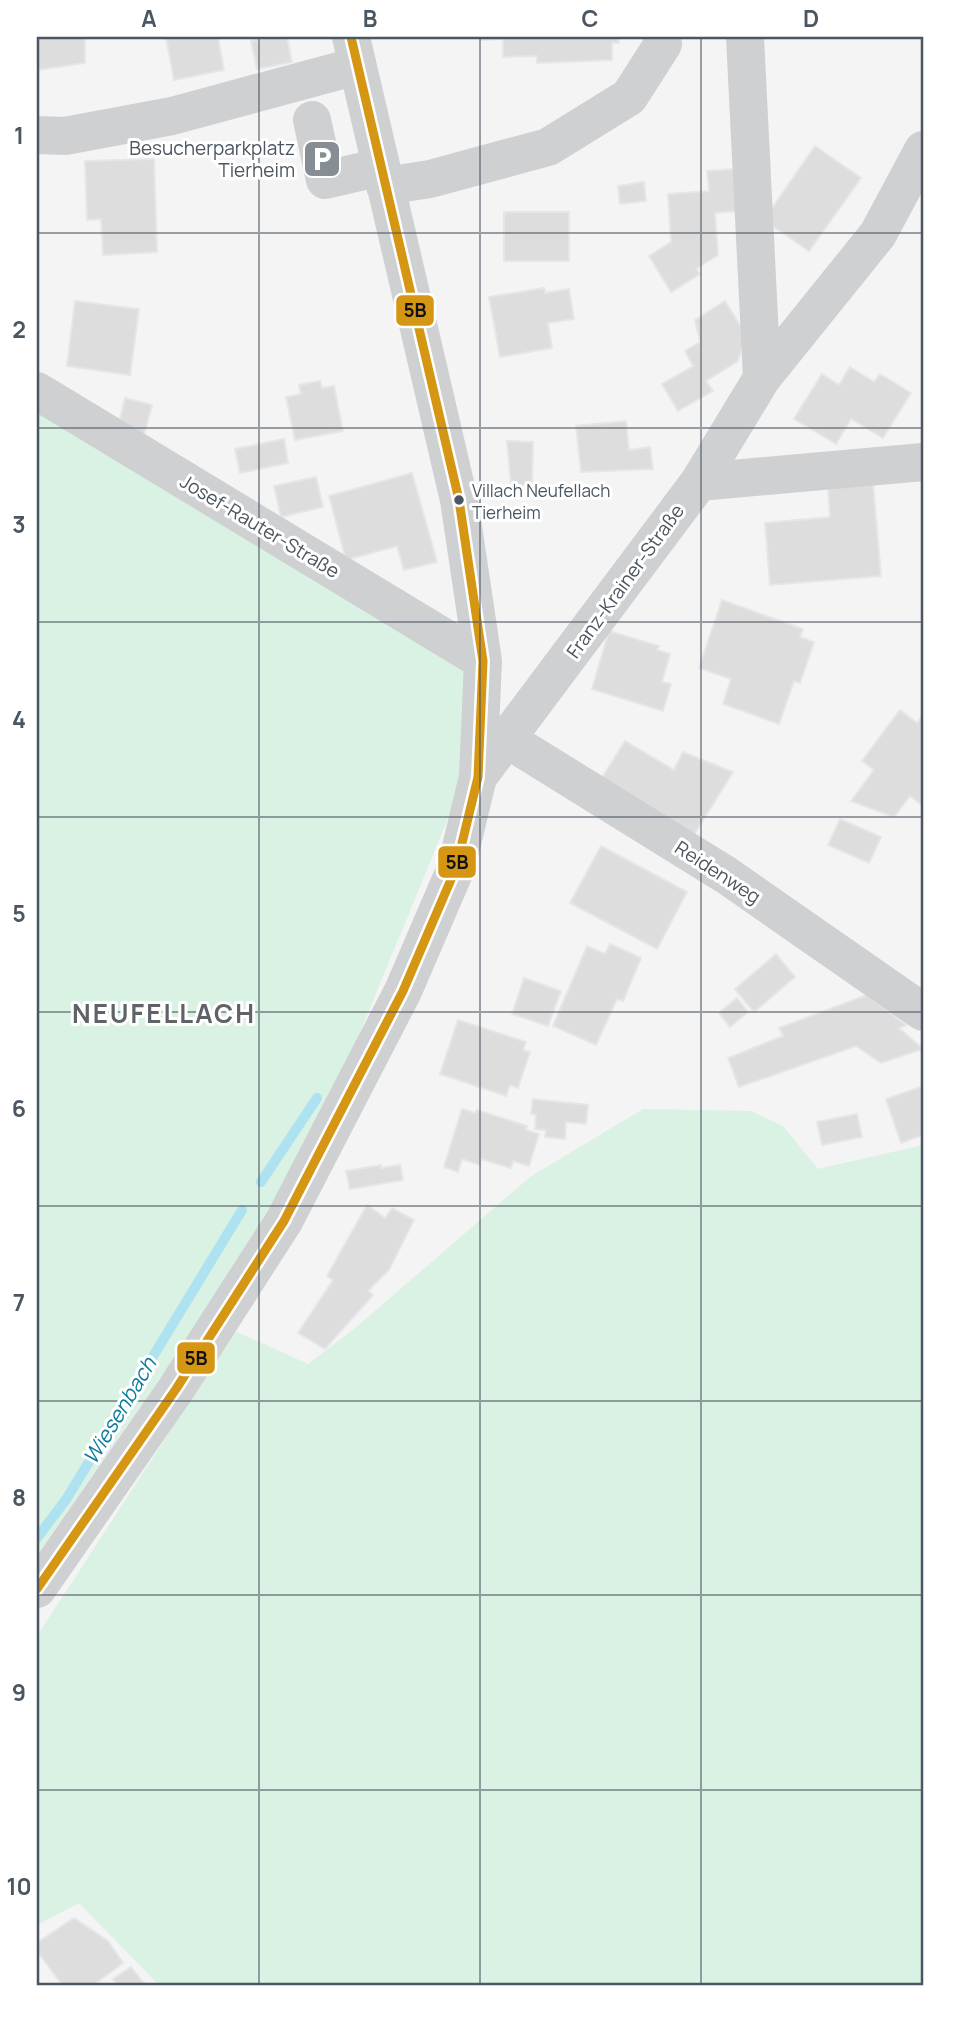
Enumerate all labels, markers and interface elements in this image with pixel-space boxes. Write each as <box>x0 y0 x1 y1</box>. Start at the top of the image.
text: A <box>141 2 157 34</box>
text: B <box>363 2 377 34</box>
text: C <box>582 2 599 34</box>
text: D <box>803 2 819 34</box>
text: 1 <box>14 119 24 151</box>
place label: Besucherparkplatz Tierheim <box>129 135 295 183</box>
parking icon: Besucherparkplatz Tierheim <box>301 138 343 180</box>
line badge: 5B <box>395 294 435 327</box>
text: 5B <box>403 297 427 323</box>
text: 2 <box>12 313 26 345</box>
street label: Josef-Rauter-Straße <box>175 468 345 584</box>
place label: Villach Neufellach Tierheim <box>472 479 610 524</box>
marker: Villach Neufellach Tierheim <box>452 493 466 507</box>
street label: Franz-Krainer-Straße <box>560 499 690 663</box>
text: 3 <box>12 508 26 540</box>
text: 4 <box>12 703 26 735</box>
street label: Reidenweg <box>670 835 766 909</box>
line badge: 5B <box>437 845 477 879</box>
text: 5B <box>445 849 469 875</box>
text: 5 <box>12 897 26 929</box>
district label: NEUFELLACH <box>72 995 256 1031</box>
text: 6 <box>12 1092 26 1124</box>
text: 7 <box>13 1286 25 1318</box>
line badge: 5B <box>176 1341 216 1375</box>
text: 5B <box>184 1345 208 1371</box>
water label: Wiesenbach <box>76 1351 163 1469</box>
text: 8 <box>12 1481 26 1513</box>
text: 9 <box>12 1676 26 1708</box>
text: 10 <box>6 1870 32 1902</box>

